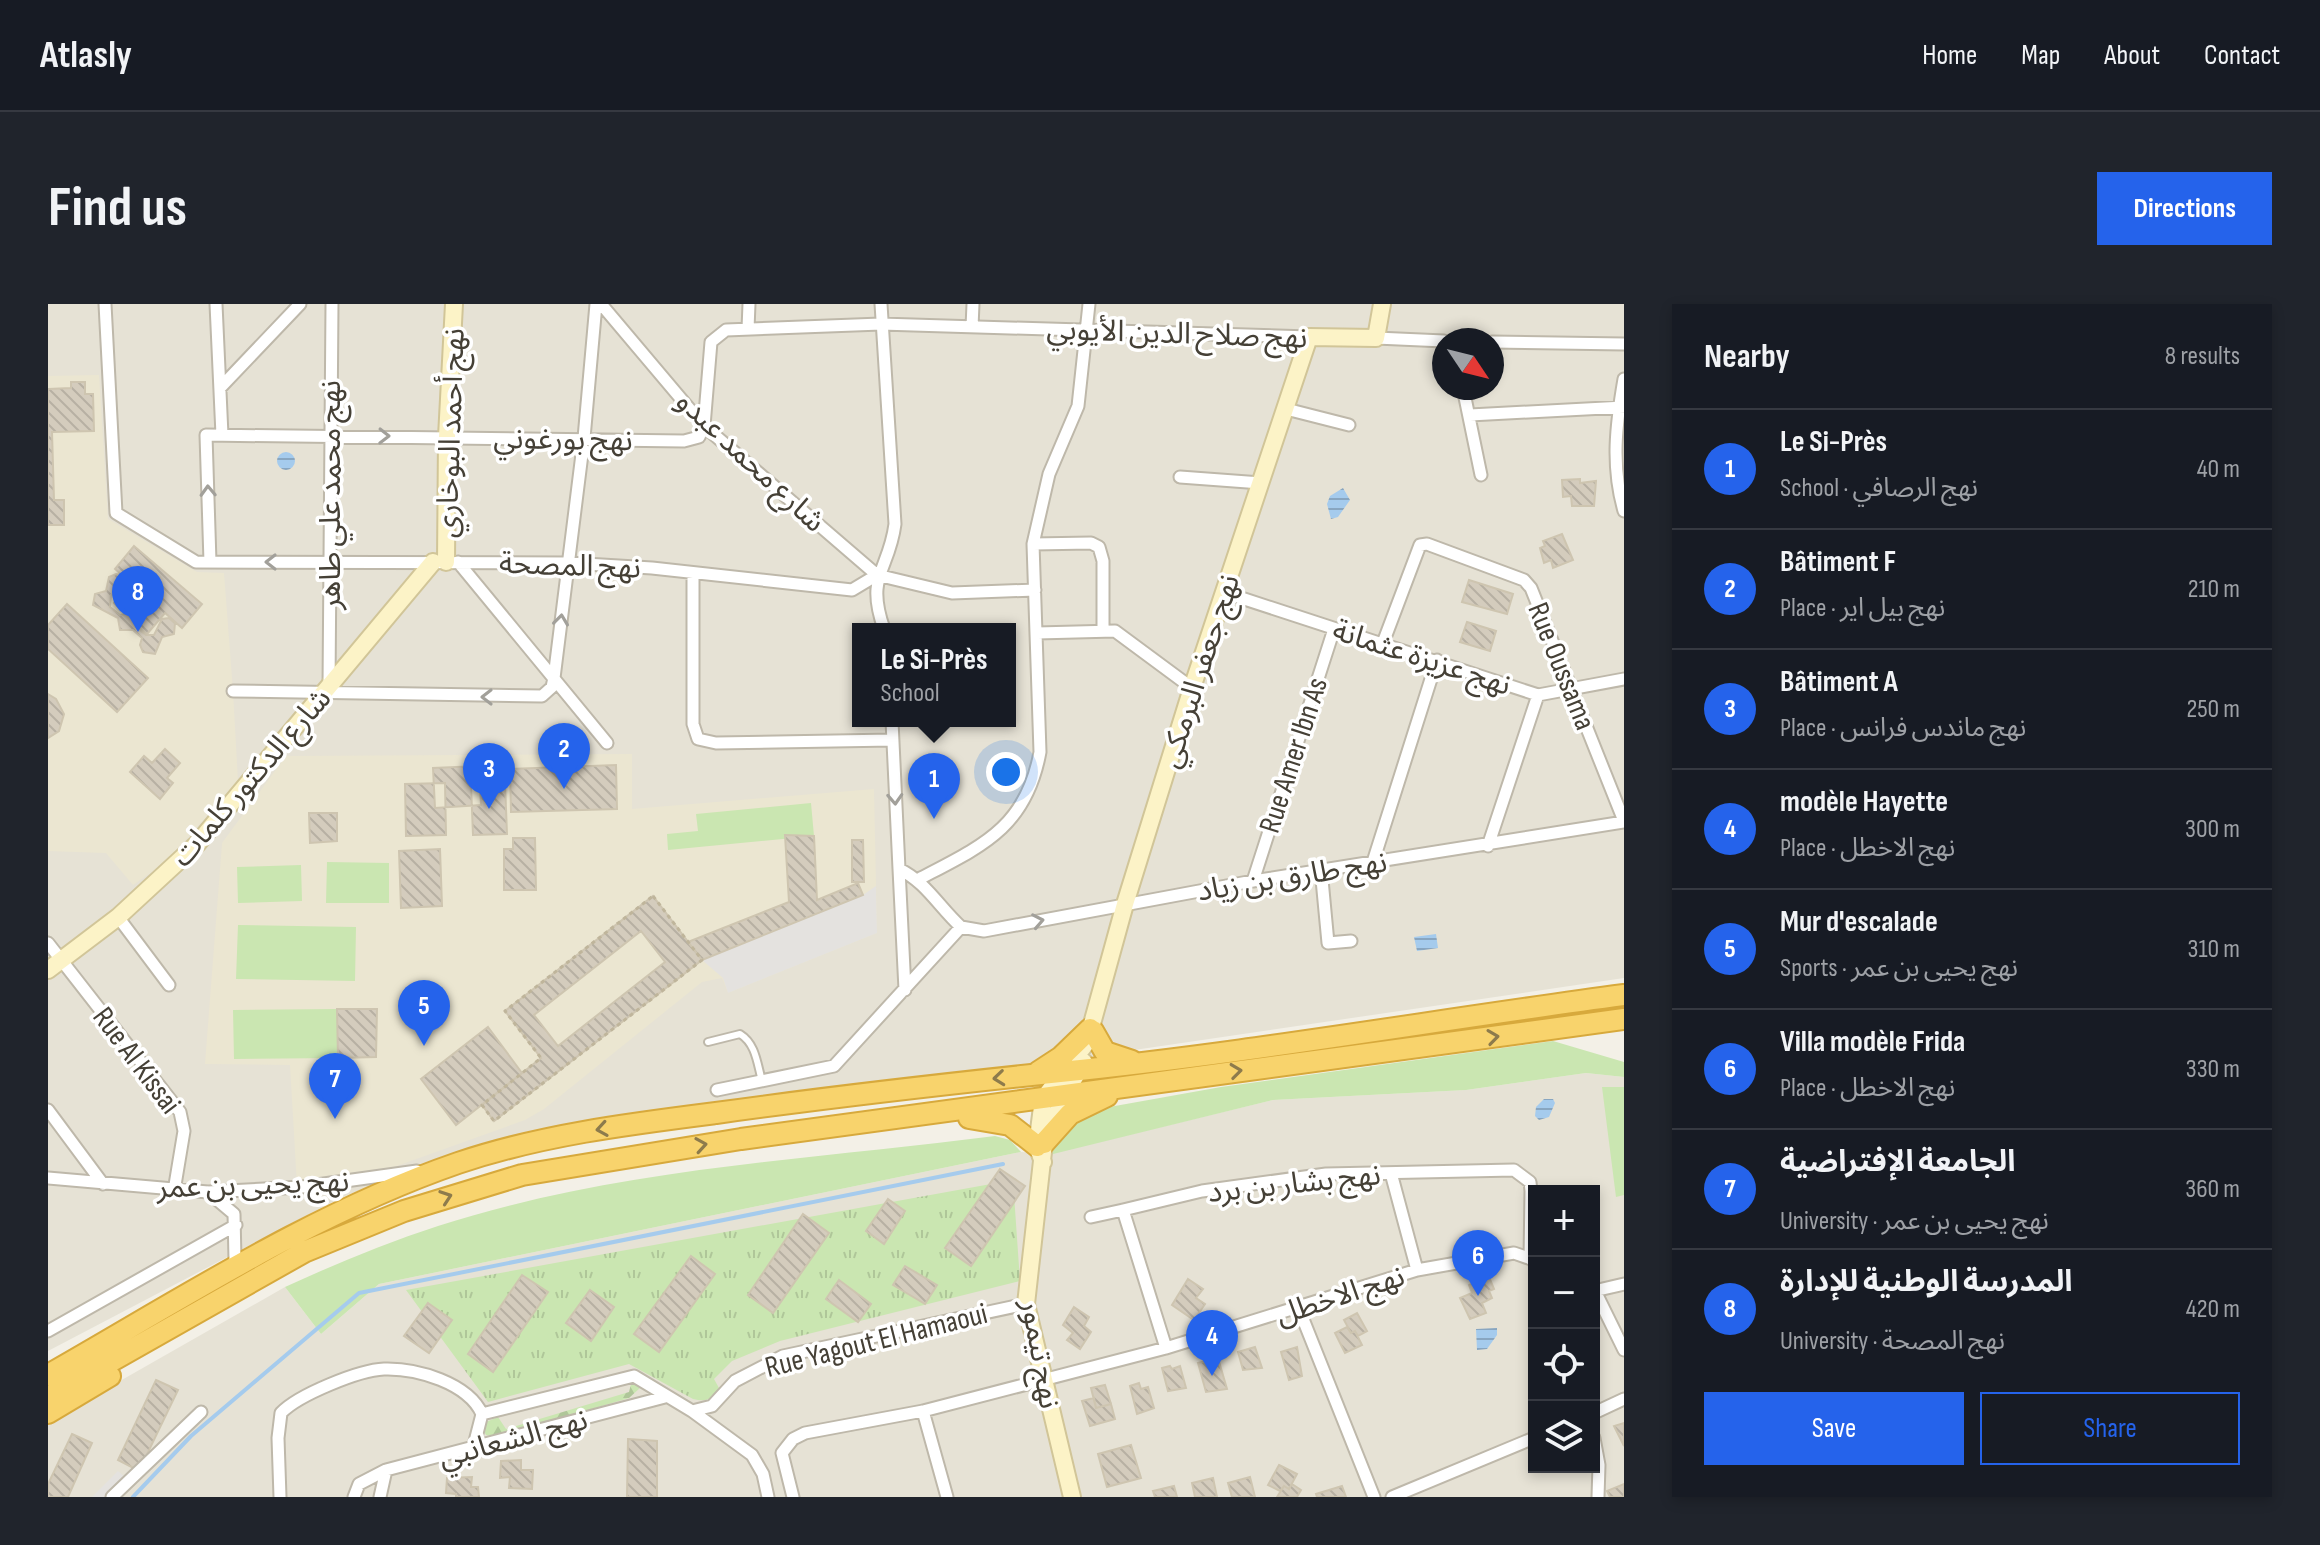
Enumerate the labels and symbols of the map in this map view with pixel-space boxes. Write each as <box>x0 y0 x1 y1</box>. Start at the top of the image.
street label: نهج صلاح الدين الأيوبي <box>1046 311 1308 360</box>
street label: نهج أحمد البوخاري <box>428 327 477 539</box>
north arrow <box>1432 328 1504 400</box>
street label: نهج محمد علي طاهر <box>313 380 353 611</box>
street label: شارع محمد عبدو <box>666 383 832 542</box>
street label: نهج بورغوني <box>493 421 633 463</box>
one-way arrow <box>378 427 391 445</box>
one-way arrow <box>199 484 217 497</box>
street label: نهج المصحة <box>498 546 642 589</box>
one-way arrow <box>264 553 277 571</box>
pin: 8 <box>112 566 164 632</box>
street label: نهج جعفر البرمكي <box>1152 570 1252 774</box>
street label: Rue Oussama <box>1519 598 1603 735</box>
street label: نهج عزيزة عثمانة <box>1327 612 1515 707</box>
one-way arrow <box>553 613 570 626</box>
street label: Rue Amer Ibn As <box>1252 673 1336 838</box>
street label: شارع الدكتور كلمات <box>164 681 341 876</box>
one-way arrow <box>480 688 493 706</box>
pin: 2 <box>538 723 590 789</box>
pin: 3 <box>463 743 515 809</box>
your location <box>986 752 1026 792</box>
pin: 1 <box>908 753 960 819</box>
one-way arrow <box>887 793 904 806</box>
street label: نهج طارق بن زياد <box>1195 844 1390 913</box>
one-way arrow <box>1030 913 1044 930</box>
pin: 5 <box>398 980 450 1046</box>
street label: Rue Al Kissai <box>84 1000 188 1121</box>
one-way arrow <box>1486 1029 1500 1046</box>
pin: 7 <box>309 1053 361 1119</box>
one-way arrow <box>1229 1063 1242 1080</box>
one-way arrow <box>992 1069 1005 1086</box>
one-way arrow <box>595 1120 609 1137</box>
one-way arrow <box>694 1138 708 1155</box>
street label: نهج بشار بن برد <box>1206 1157 1383 1214</box>
street label: نهج يحيى بن عمر <box>155 1164 350 1209</box>
one-way arrow <box>439 1190 453 1206</box>
pin: 6 <box>1452 1230 1504 1296</box>
street label: نهج الاخطل <box>1272 1258 1410 1336</box>
street label: Rue Yagout El Hamaoui <box>761 1296 991 1386</box>
street label: نهج تيمور <box>1010 1296 1067 1412</box>
pin: 4 <box>1186 1310 1238 1376</box>
street label: نهج الشعانبي <box>435 1402 593 1480</box>

